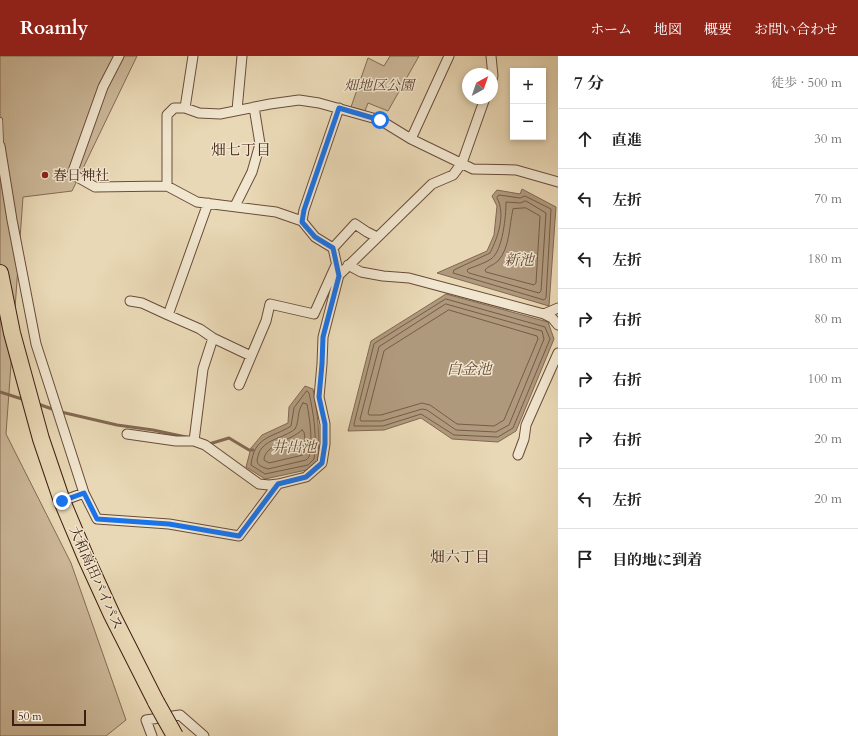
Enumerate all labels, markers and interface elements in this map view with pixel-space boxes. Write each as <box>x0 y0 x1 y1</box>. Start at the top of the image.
text: Roamly <box>20 15 88 41</box>
text: ホーム <box>590 20 632 39</box>
text: 地図 <box>654 20 682 39</box>
text: 概要 <box>704 20 732 39</box>
text: お問い合わせ <box>754 20 838 39</box>
north arrow <box>462 68 498 104</box>
map controls <box>510 68 546 140</box>
button: + <box>510 68 546 104</box>
text: 7 分 <box>574 72 604 95</box>
text: 徒歩 · 500 m <box>771 74 842 92</box>
park label: 畑地区公園 <box>344 76 416 95</box>
button: − <box>510 104 546 140</box>
route start <box>371 111 389 129</box>
icon: ahead <box>574 128 596 150</box>
text: 直進 <box>612 130 642 150</box>
text: 30 m <box>814 130 842 148</box>
district label: 畑七丁目 <box>211 140 271 160</box>
place label: 春日神社 <box>53 166 109 185</box>
marker: 春日神社 <box>40 170 50 180</box>
icon: left <box>574 188 596 210</box>
text: 左折 <box>612 190 642 210</box>
text: 70 m <box>814 190 842 208</box>
icon: left <box>574 248 596 270</box>
water label: 新池 <box>504 250 536 270</box>
text: 左折 <box>612 250 642 270</box>
text: 180 m <box>808 250 842 268</box>
icon: right <box>574 308 596 330</box>
text: 右折 <box>612 310 642 330</box>
text: 80 m <box>814 310 842 328</box>
water label: 白金池 <box>446 359 493 379</box>
icon: right <box>574 368 596 390</box>
text: 右折 <box>612 370 642 390</box>
text: 100 m <box>808 370 842 388</box>
icon: right <box>574 428 596 450</box>
text: 右折 <box>612 430 642 450</box>
text: 20 m <box>814 430 842 448</box>
water label: 井出池 <box>271 437 318 457</box>
icon: left <box>574 488 596 510</box>
text: 左折 <box>612 490 642 510</box>
text: 20 m <box>814 490 842 508</box>
route end <box>53 492 71 510</box>
street label: 大和高田バイパス <box>65 523 127 633</box>
district label: 畑六丁目 <box>430 547 490 567</box>
icon: arrive <box>574 548 596 570</box>
text: 目的地に到着 <box>612 550 702 570</box>
scale bar <box>12 708 86 727</box>
text: 50 m <box>18 709 42 724</box>

